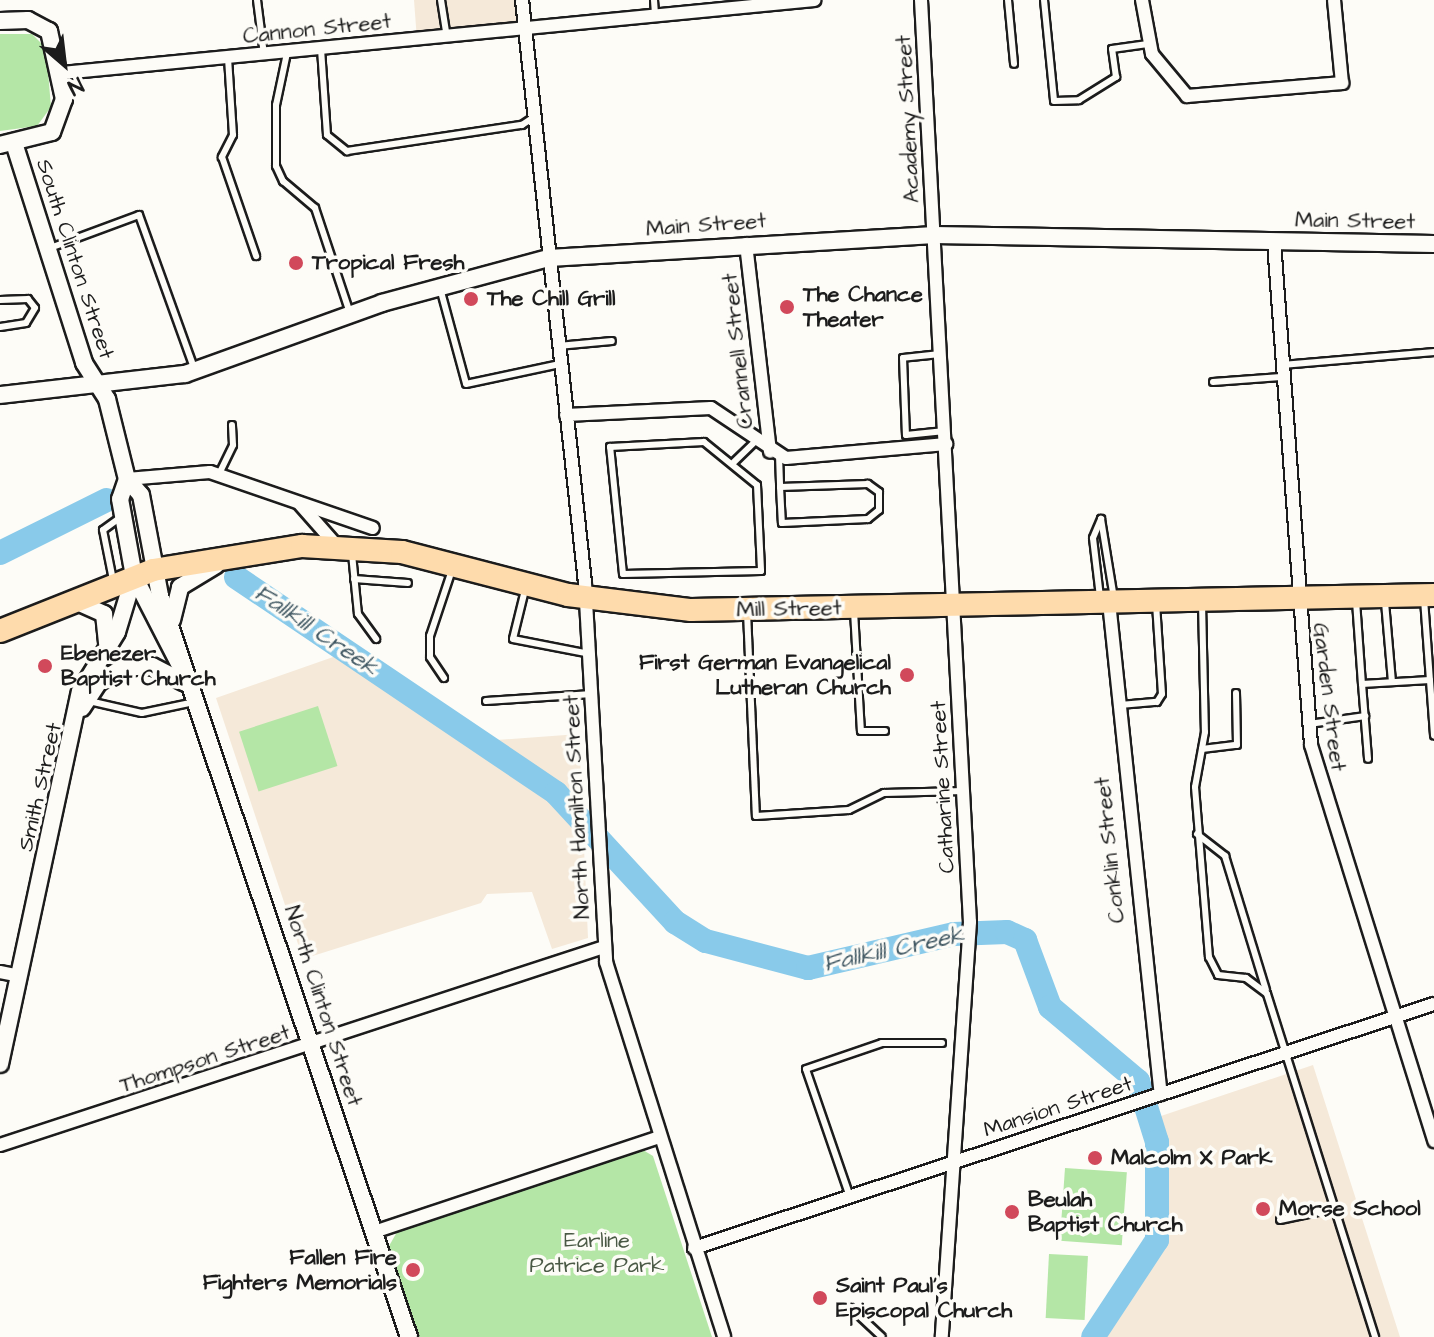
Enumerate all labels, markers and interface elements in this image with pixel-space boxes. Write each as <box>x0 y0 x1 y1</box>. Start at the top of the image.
street label: Cannon Street <box>242 8 392 50</box>
north arrow <box>24 24 104 104</box>
street label: Academy Street <box>890 34 926 204</box>
text: N <box>62 69 89 103</box>
street label: South Clinton Street <box>30 156 120 362</box>
street label: Main Street <box>1295 207 1415 235</box>
street label: Main Street <box>645 208 767 242</box>
place label: Tropical Fresh <box>312 250 464 276</box>
marker: Tropical Fresh <box>287 254 305 272</box>
street label: Crannell Street <box>717 272 759 430</box>
place label: The Chance Theater <box>803 281 923 332</box>
place label: The Chill Grill <box>487 286 615 312</box>
marker: The Chill Grill <box>462 290 480 308</box>
marker: The Chance Theater <box>778 298 796 316</box>
water label: Fallkill Creek <box>249 579 383 683</box>
street label: Mill Street <box>736 595 842 623</box>
street label: Garden Street <box>1307 621 1351 773</box>
place label: Ebenezer Baptist Church <box>61 640 216 692</box>
place label: First German Evangelical Lutheran Church <box>639 649 891 700</box>
marker: Ebenezer Baptist Church <box>36 657 54 675</box>
marker: First German Evangelical Lutheran Church <box>898 666 916 684</box>
street label: North Hamilton Street <box>558 694 596 920</box>
street label: Catharine Street <box>925 700 961 874</box>
street label: Smith Street <box>12 720 68 854</box>
street label: Conklin Street <box>1089 776 1131 924</box>
street label: North Clinton Street <box>278 902 368 1110</box>
water label: Fallkill Creek <box>821 921 967 979</box>
street label: Thompson Street <box>117 1019 293 1099</box>
street label: Mansion Street <box>980 1071 1136 1143</box>
place label: Malcolm X Park <box>1111 1145 1272 1171</box>
marker: Malcolm X Park <box>1086 1149 1104 1167</box>
place label: Beulah Baptist Church <box>1028 1186 1183 1238</box>
place label: Morse School <box>1279 1196 1421 1222</box>
marker: Morse School <box>1254 1200 1272 1218</box>
marker: Beulah Baptist Church <box>1003 1203 1021 1221</box>
park label: Earline Patrice Park <box>529 1227 665 1278</box>
place label: Fallen Fire Fighters Memorials <box>203 1244 397 1296</box>
marker: Fallen Fire Fighters Memorials <box>404 1261 422 1279</box>
place label: Saint Paul's Episcopal Church <box>836 1272 1012 1324</box>
marker: Saint Paul's Episcopal Church <box>811 1289 829 1307</box>

